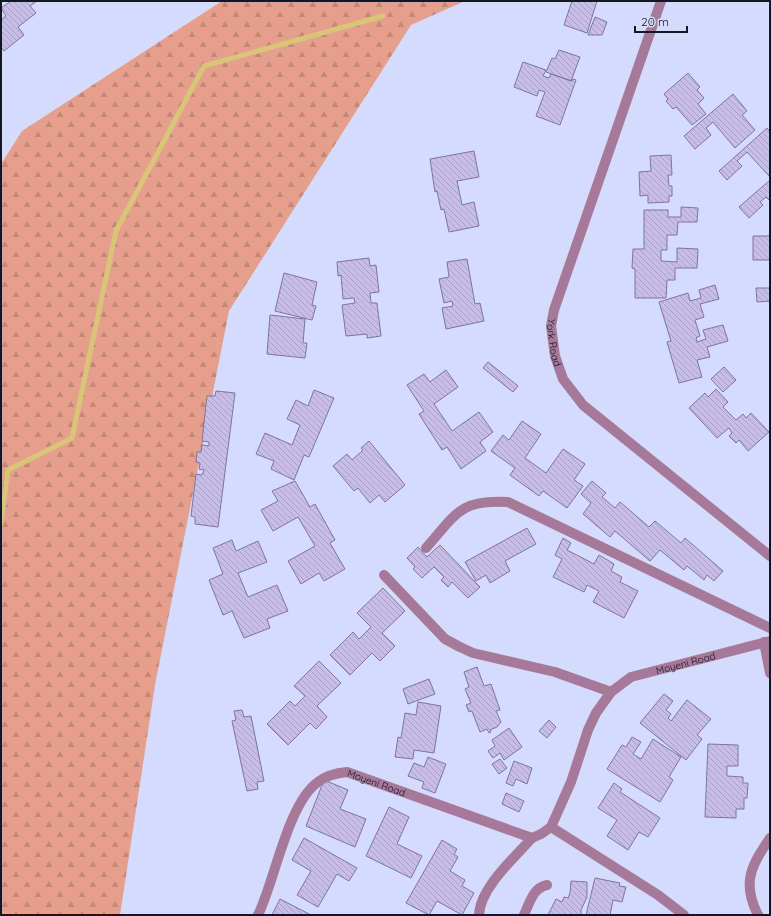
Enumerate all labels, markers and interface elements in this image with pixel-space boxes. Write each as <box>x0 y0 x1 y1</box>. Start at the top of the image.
scale bar <box>635 8 687 34</box>
text: 20 m <box>641 14 669 29</box>
street label: York Road <box>544 318 564 368</box>
street label: Moyeni Road <box>654 649 717 677</box>
street label: Moyeni Road <box>345 767 407 799</box>

